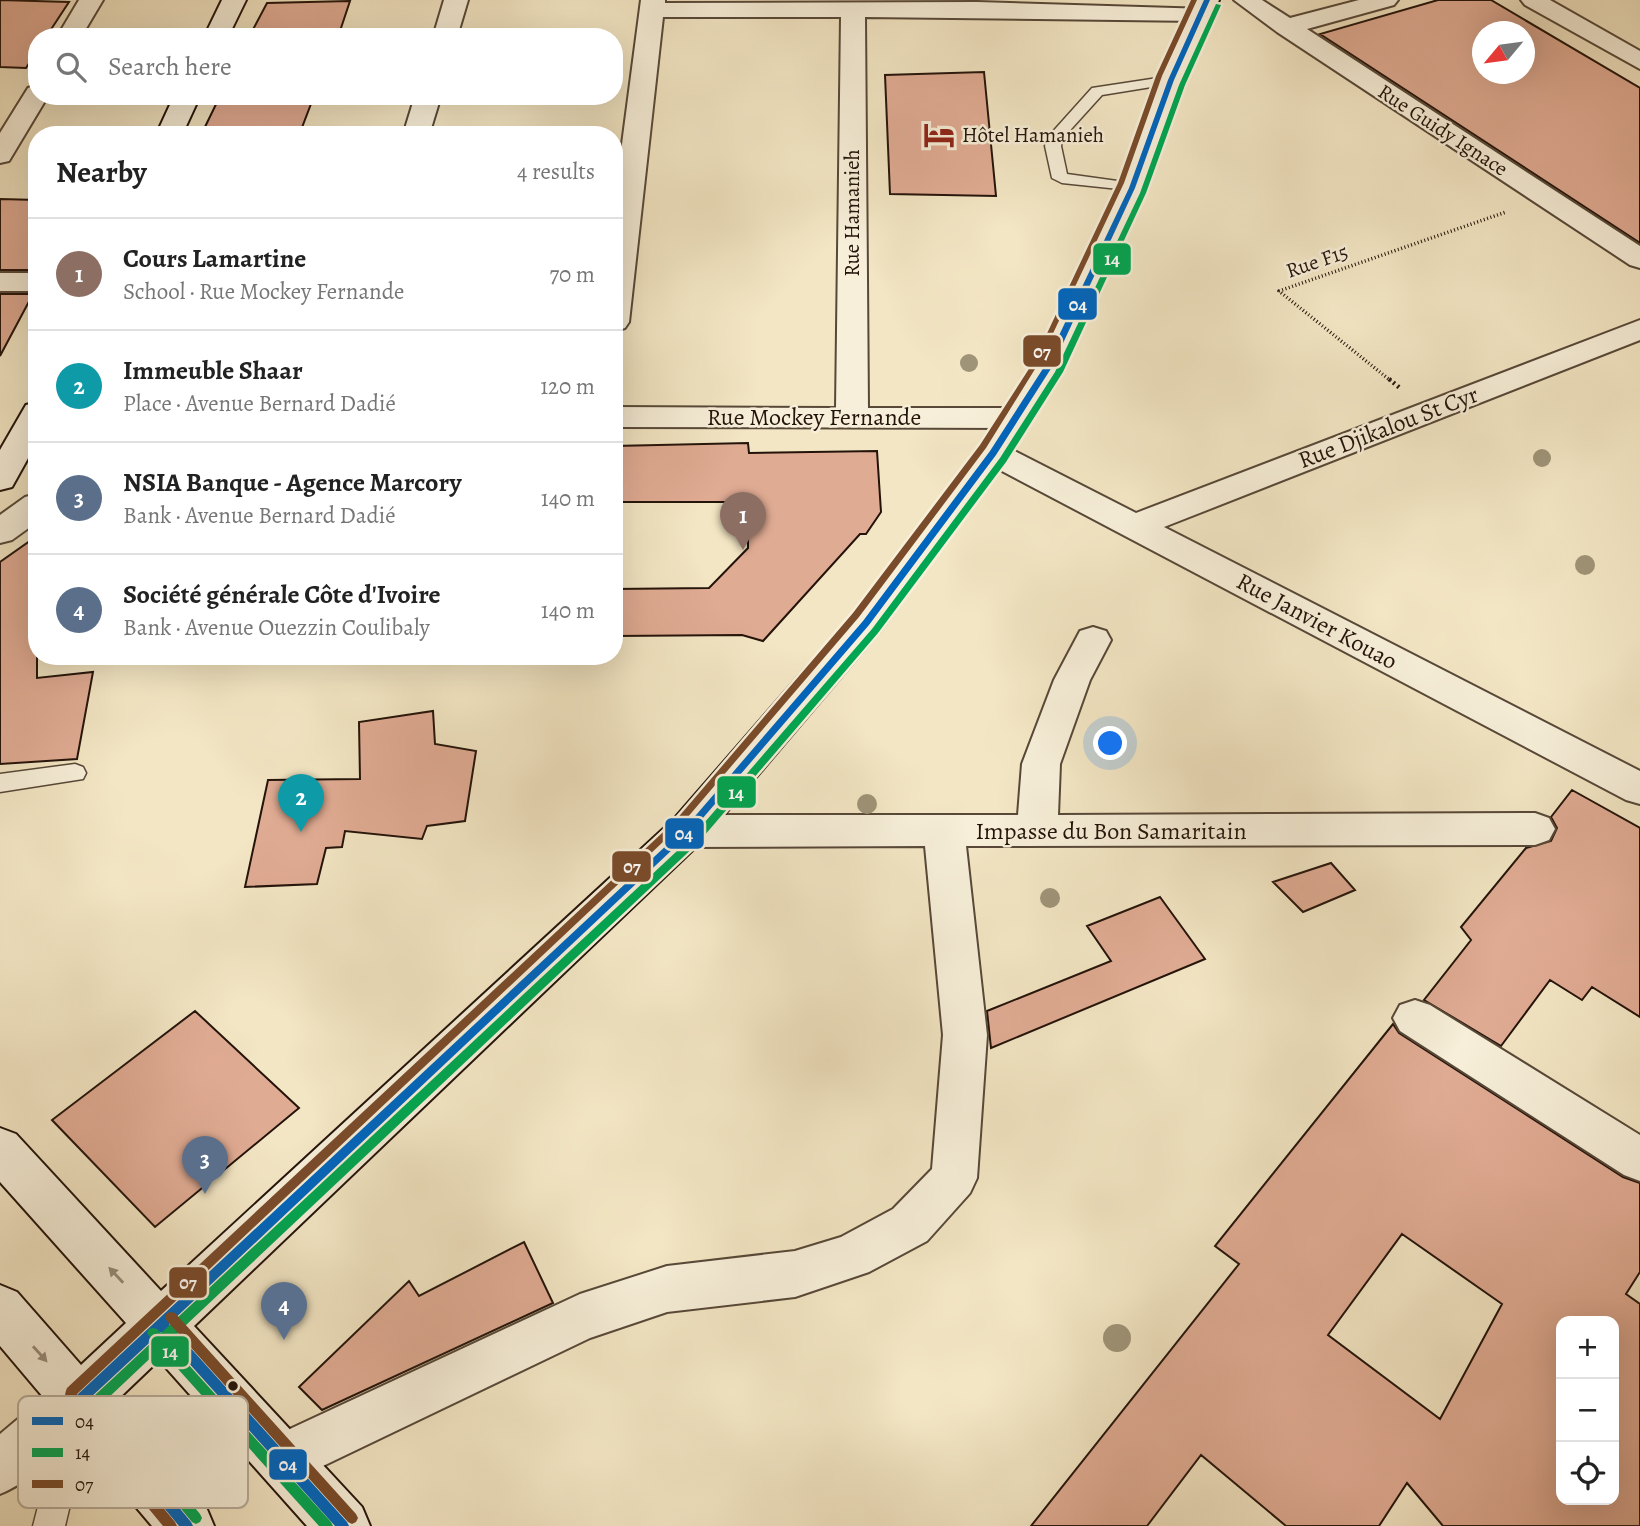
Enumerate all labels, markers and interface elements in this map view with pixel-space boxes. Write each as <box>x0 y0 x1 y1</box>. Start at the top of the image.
north arrow <box>1472 21 1535 84</box>
search box <box>28 28 623 105</box>
icon: search <box>52 48 90 86</box>
text: Search here <box>108 49 232 84</box>
street label: Rue Guidy Ignace <box>1373 77 1513 183</box>
hotel icon: Hôtel Hamanieh <box>922 118 956 152</box>
place label: Hôtel Hamanieh <box>962 121 1104 149</box>
street label: Rue Hamanieh <box>838 149 866 277</box>
text: Nearby <box>56 152 147 192</box>
text: 4 results <box>517 156 595 187</box>
street label: Rue F15 <box>1282 237 1352 285</box>
text: Cours Lamartine <box>123 241 306 276</box>
line badge: 14 <box>1092 242 1132 276</box>
text: 14 <box>1104 246 1120 272</box>
text: 1 <box>75 259 83 290</box>
text: 70 m <box>549 259 595 290</box>
text: School · Rue Mockey Fernande <box>123 276 404 307</box>
line badge: 04 <box>1057 287 1098 321</box>
text: 04 <box>1069 292 1087 318</box>
line badge: 07 <box>1022 334 1062 368</box>
text: 07 <box>1033 339 1052 365</box>
text: Immeuble Shaar <box>123 353 303 388</box>
text: 2 <box>73 371 85 402</box>
text: 120 m <box>540 371 595 402</box>
street label: Rue Djikalou St Cyr <box>1293 378 1483 476</box>
text: Place · Avenue Bernard Dadié <box>123 388 396 419</box>
street label: Rue Mockey Fernande <box>707 401 921 433</box>
text: NSIA Banque - Agence Marcory <box>123 465 461 500</box>
text: 3 <box>74 483 84 514</box>
text: 140 m <box>541 483 595 514</box>
pin: 1 <box>720 492 766 550</box>
text: Bank · Avenue Bernard Dadié <box>123 500 396 531</box>
street label: Rue Janvier Kouao <box>1231 565 1403 677</box>
text: Société générale Côte d'Ivoire <box>123 577 441 612</box>
text: 4 <box>74 595 84 626</box>
text: 140 m <box>541 595 595 626</box>
text: Bank · Avenue Ouezzin Coulibaly <box>123 612 430 643</box>
your location <box>1093 726 1127 760</box>
pin: 2 <box>278 774 324 832</box>
line badge: 14 <box>716 775 757 809</box>
text: 14 <box>728 780 744 806</box>
street label: Impasse du Bon Samaritain <box>975 815 1247 847</box>
line badge: 04 <box>664 817 705 850</box>
text: 04 <box>675 821 693 847</box>
line badge: 07 <box>611 850 652 883</box>
text: 07 <box>623 854 642 880</box>
pin: 3 <box>182 1136 228 1194</box>
line badge: 07 <box>168 1266 208 1299</box>
one-way arrow <box>108 1267 124 1284</box>
text: 07 <box>179 1270 198 1296</box>
pin: 4 <box>261 1282 307 1340</box>
map controls <box>1556 1316 1619 1505</box>
button: + <box>1556 1316 1619 1379</box>
line badge: 14 <box>150 1335 190 1368</box>
text: 14 <box>162 1339 178 1365</box>
one-way arrow <box>32 1345 48 1363</box>
unlabelled marker <box>226 1379 240 1393</box>
button: − <box>1556 1379 1619 1442</box>
legend <box>18 1396 248 1508</box>
text: 04 <box>75 1409 94 1435</box>
text: 14 <box>75 1440 90 1466</box>
button: locate <box>1556 1442 1619 1505</box>
line badge: 04 <box>268 1448 308 1481</box>
text: 04 <box>279 1452 297 1478</box>
text: 07 <box>75 1472 93 1498</box>

